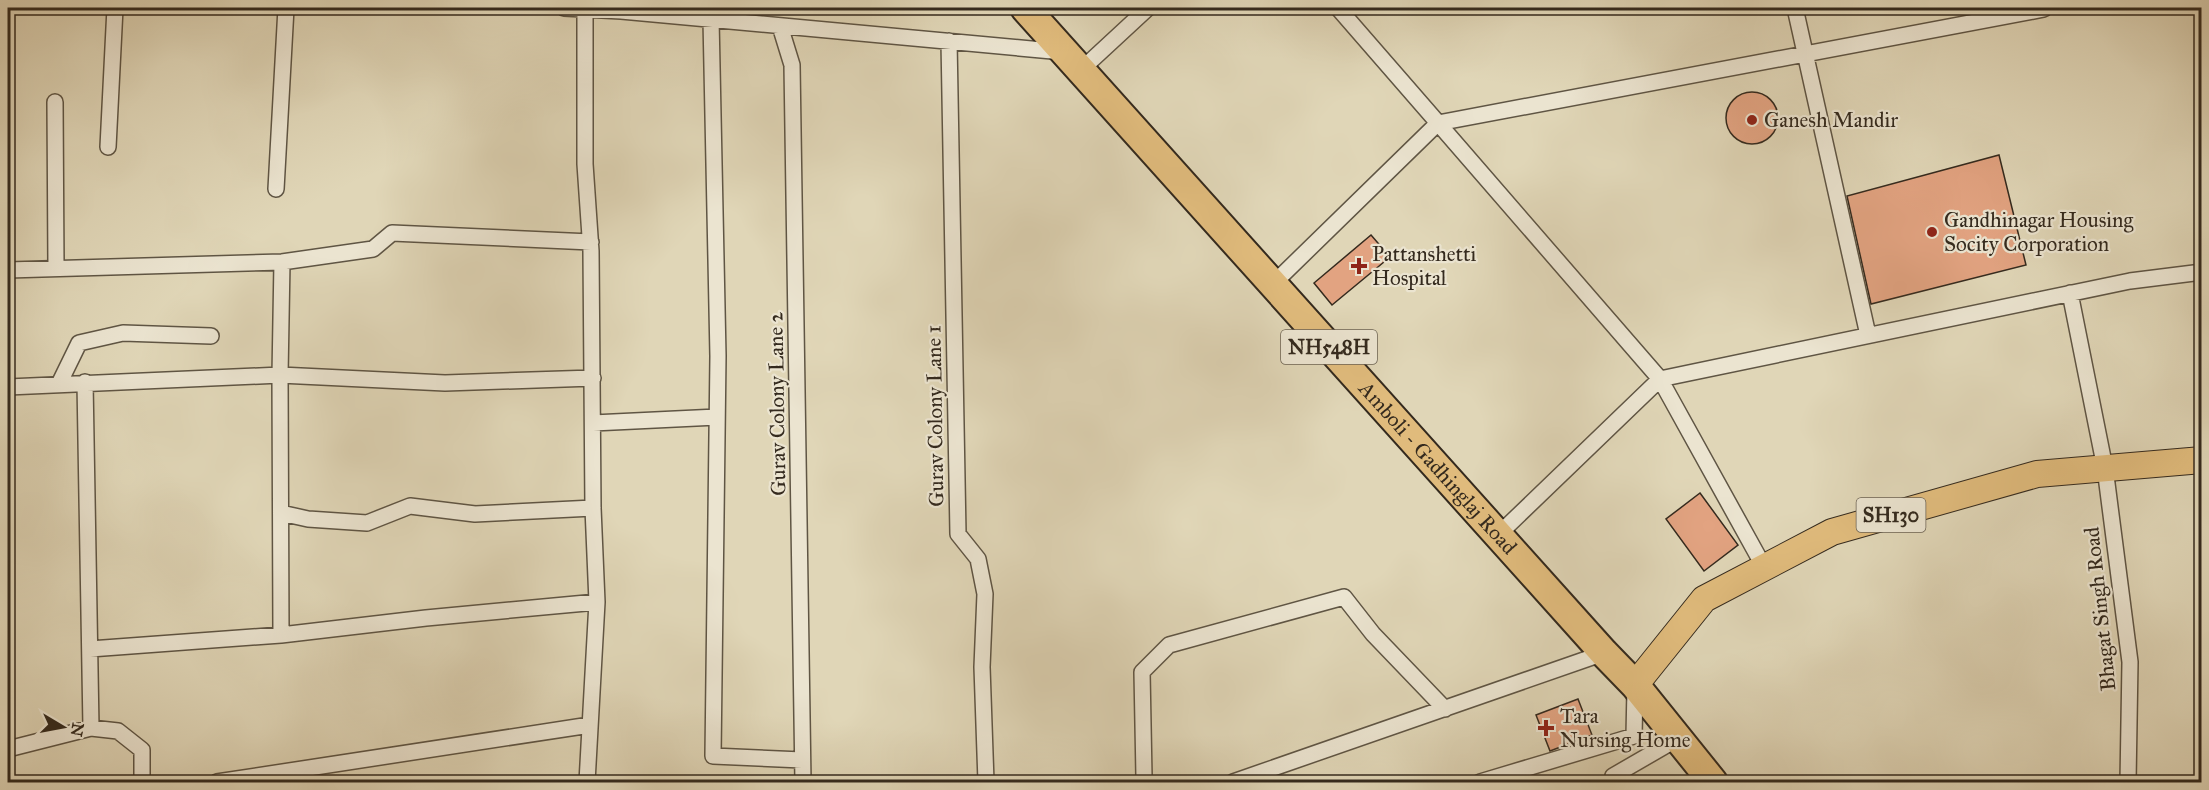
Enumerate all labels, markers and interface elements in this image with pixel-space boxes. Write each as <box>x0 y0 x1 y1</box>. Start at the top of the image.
place label: Ganesh Mandir <box>1764 107 1898 133</box>
marker: Ganesh Mandir <box>1745 113 1759 127</box>
place label: Gandhinagar Housing Socity Corporation <box>1944 207 2133 257</box>
marker: Gandhinagar Housing Socity Corporation <box>1925 225 1939 239</box>
place label: Pattanshetti Hospital <box>1372 241 1476 291</box>
marker: Pattanshetti Hospital <box>1350 257 1368 275</box>
street label: Gurav Colony Lane 2 <box>762 311 792 496</box>
street label: Gurav Colony Lane 1 <box>920 325 950 507</box>
road number: NH548H <box>1281 330 1377 364</box>
street label: Amboli - Gadhinglaj Road <box>1353 375 1523 560</box>
road number: SH130 <box>1856 498 1926 532</box>
street label: Bhagat Singh Road <box>2078 525 2122 692</box>
north arrow <box>33 697 93 757</box>
place label: Tara Nursing Home <box>1560 703 1691 753</box>
marker: Tara Nursing Home <box>1537 719 1555 737</box>
text: N <box>67 721 88 738</box>

